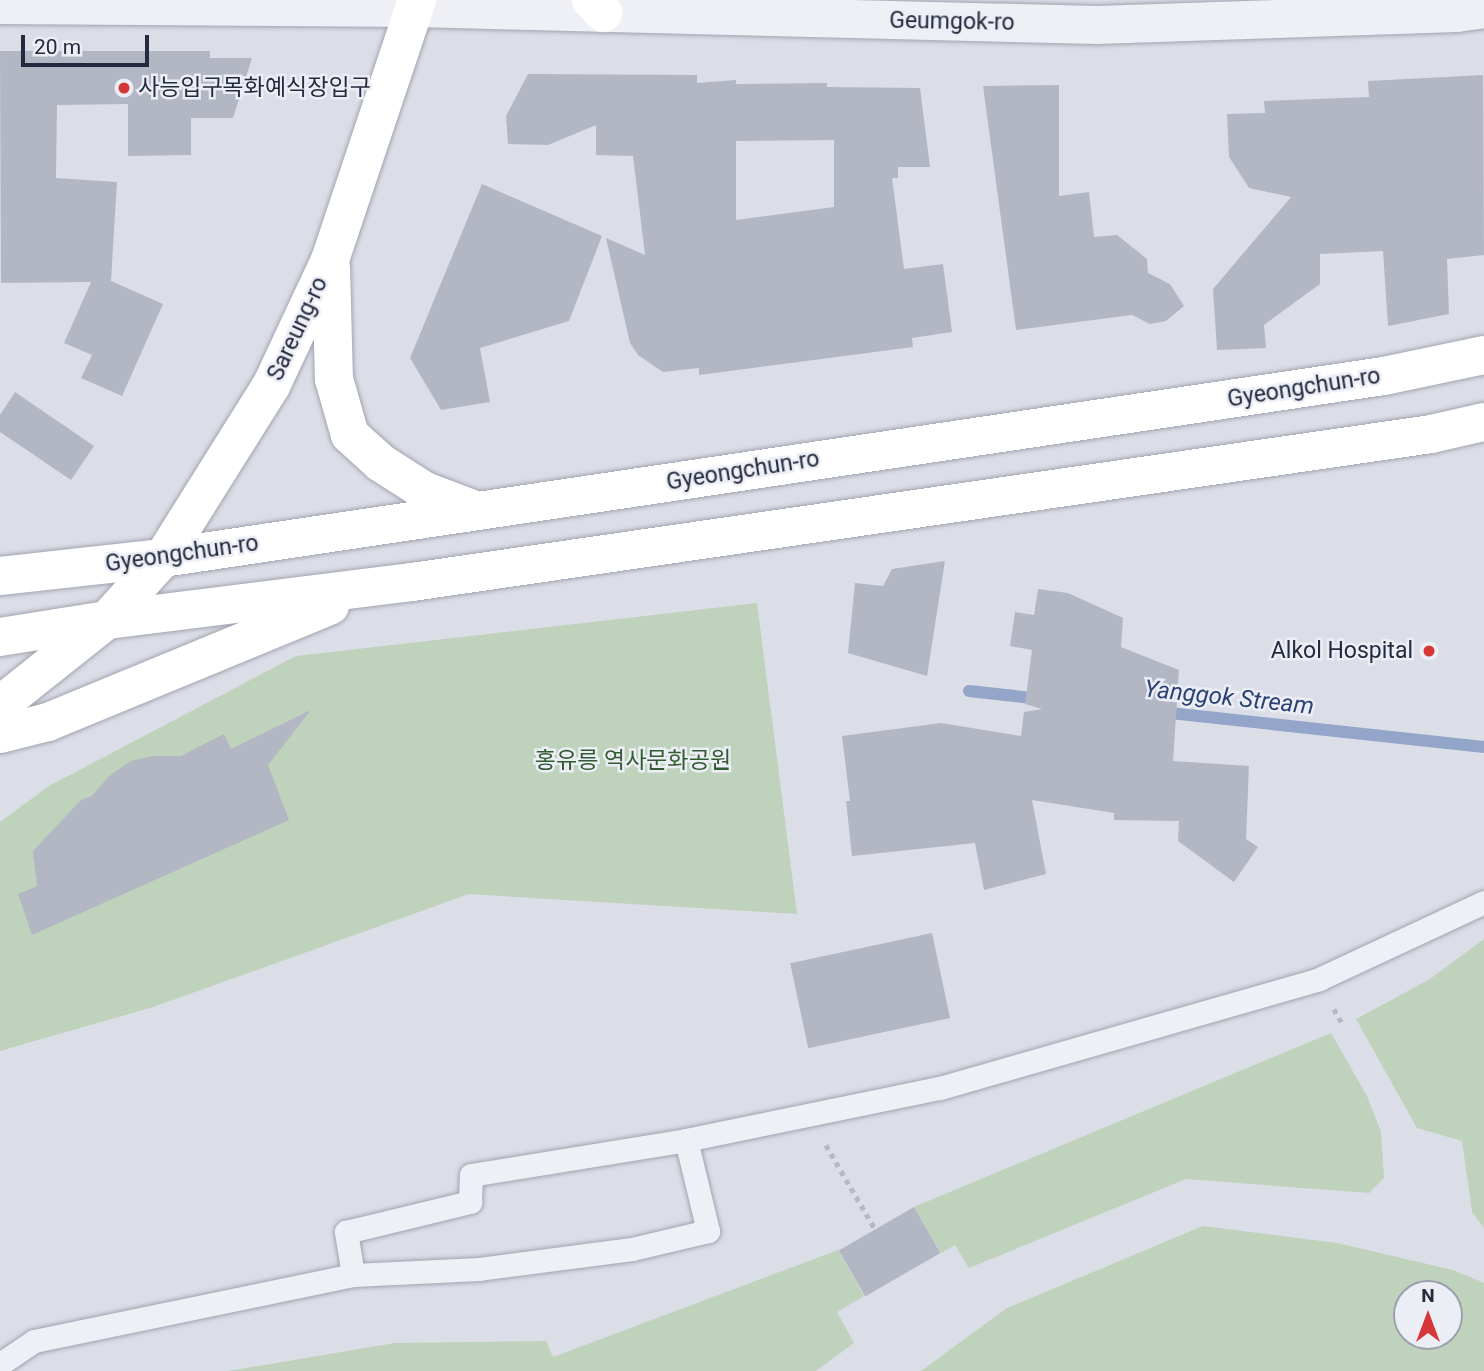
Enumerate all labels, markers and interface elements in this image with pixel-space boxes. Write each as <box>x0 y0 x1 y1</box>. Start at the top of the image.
street label: Geumgok-ro <box>889 7 1015 37</box>
scale bar <box>24 21 152 65</box>
text: 20 m <box>34 35 81 59</box>
place label: 사능입구목화예식장입구 <box>138 74 371 102</box>
marker: 사능입구목화예식장입구 <box>116 80 132 96</box>
street label: Sareung-ro <box>262 273 334 385</box>
street label: Gyeongchun-ro <box>1226 362 1382 414</box>
street label: Gyeongchun-ro <box>665 445 821 497</box>
street label: Gyeongchun-ro <box>104 530 260 578</box>
place label: Alkol Hospital <box>1271 637 1413 665</box>
marker: Alkol Hospital <box>1419 641 1439 661</box>
water label: Yanggok Stream <box>1143 675 1315 721</box>
park label: 홍유릉 역사문화공원 <box>535 747 731 775</box>
north arrow <box>1393 1280 1463 1350</box>
text: N <box>1421 1284 1435 1307</box>

